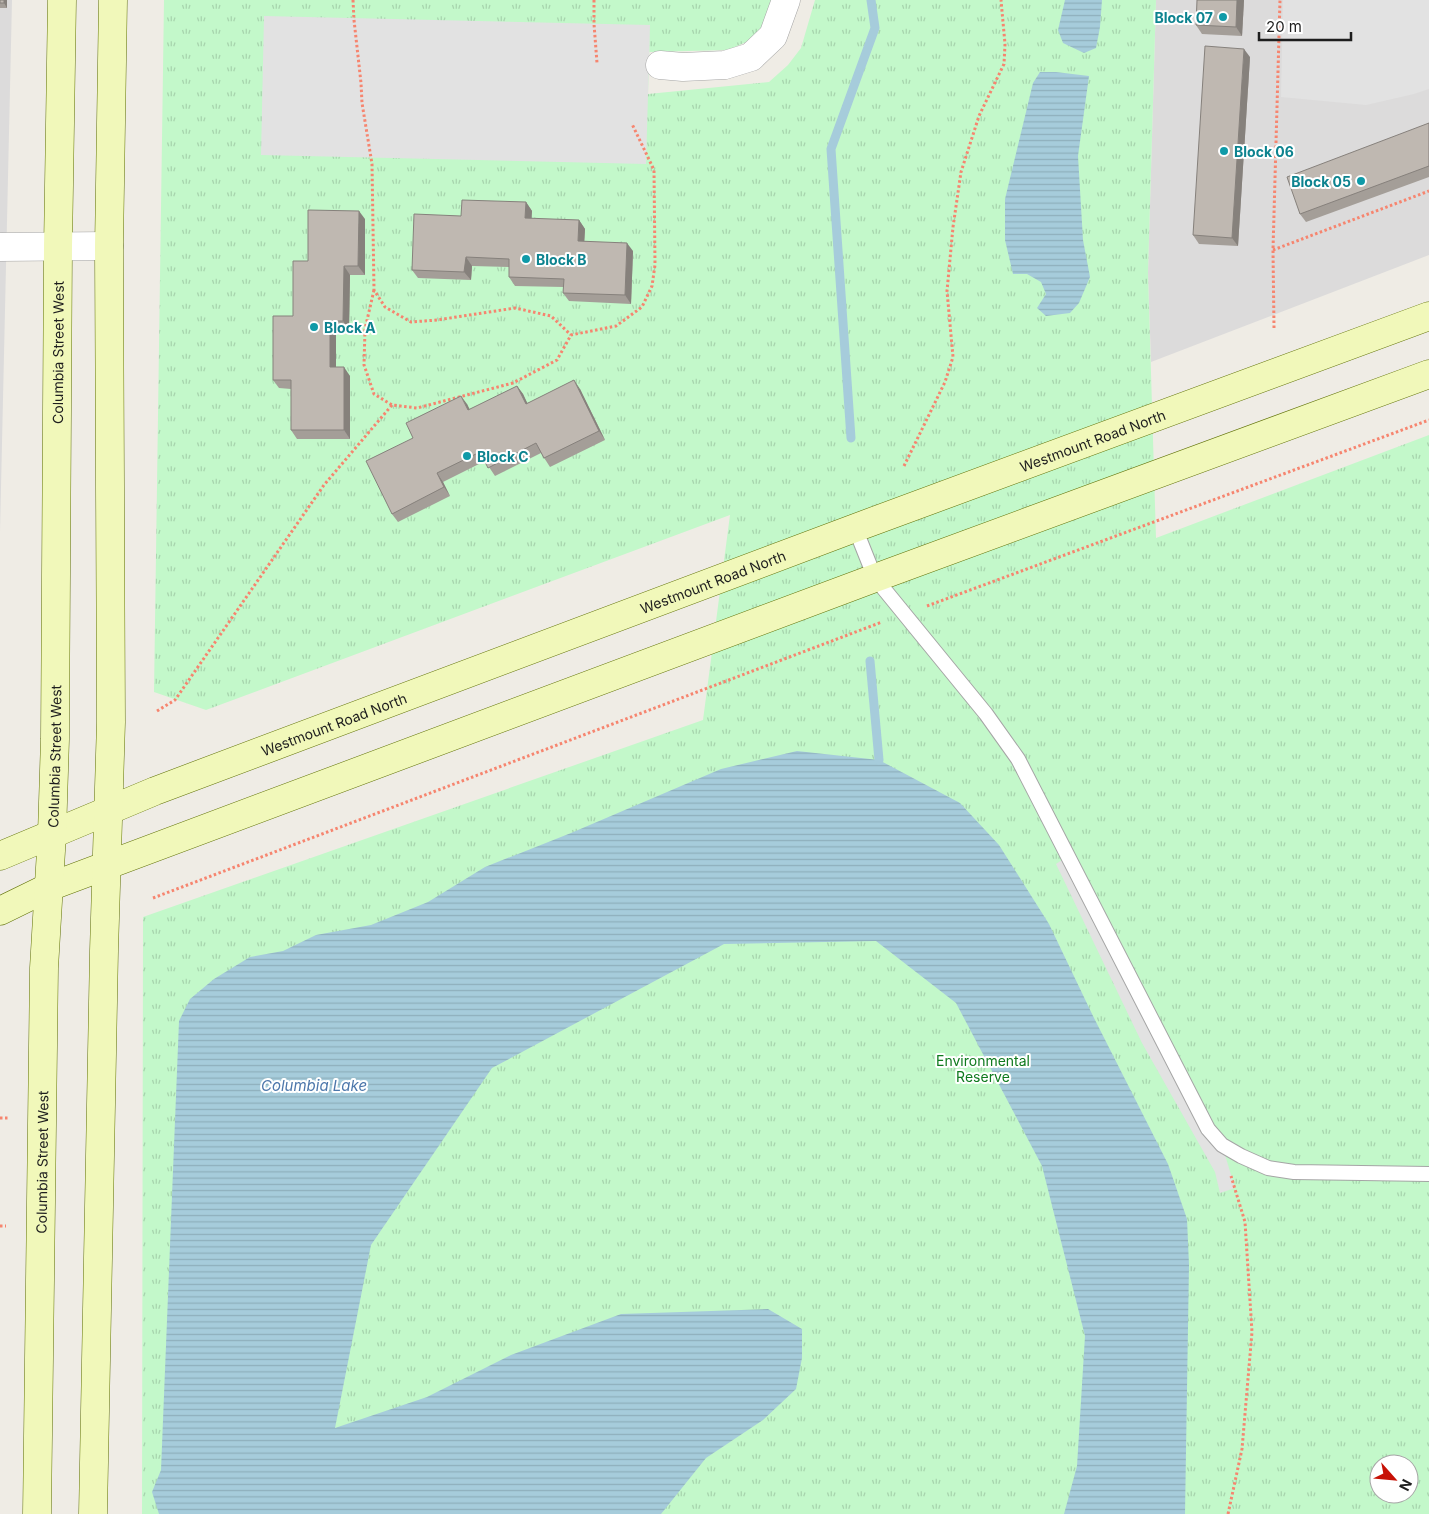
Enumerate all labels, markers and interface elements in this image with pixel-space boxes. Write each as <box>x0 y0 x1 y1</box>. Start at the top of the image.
place label: Block 07 <box>1154 9 1213 26</box>
scale bar <box>1259 10 1352 42</box>
marker: Block 07 <box>1217 11 1229 23</box>
text: 20 m <box>1266 17 1302 36</box>
place label: Block 06 <box>1234 143 1294 160</box>
marker: Block 06 <box>1218 145 1230 157</box>
place label: Block 05 <box>1291 173 1351 190</box>
marker: Block 05 <box>1355 175 1367 187</box>
place label: Block B <box>536 251 587 268</box>
marker: Block B <box>520 253 532 265</box>
street label: Columbia Street West <box>48 280 66 424</box>
place label: Block A <box>324 319 376 336</box>
marker: Block A <box>308 321 320 333</box>
street label: Westmount Road North <box>1017 406 1168 475</box>
place label: Block C <box>477 448 529 465</box>
marker: Block C <box>461 450 473 462</box>
street label: Westmount Road North <box>638 546 788 616</box>
street label: Columbia Street West <box>44 684 64 828</box>
street label: Westmount Road North <box>259 689 409 759</box>
park label: Environmental Reserve <box>936 1052 1030 1085</box>
water label: Columbia Lake <box>261 1076 367 1095</box>
street label: Columbia Street West <box>32 1090 51 1234</box>
north arrow <box>1369 1454 1419 1504</box>
text: N <box>1396 1477 1416 1494</box>

